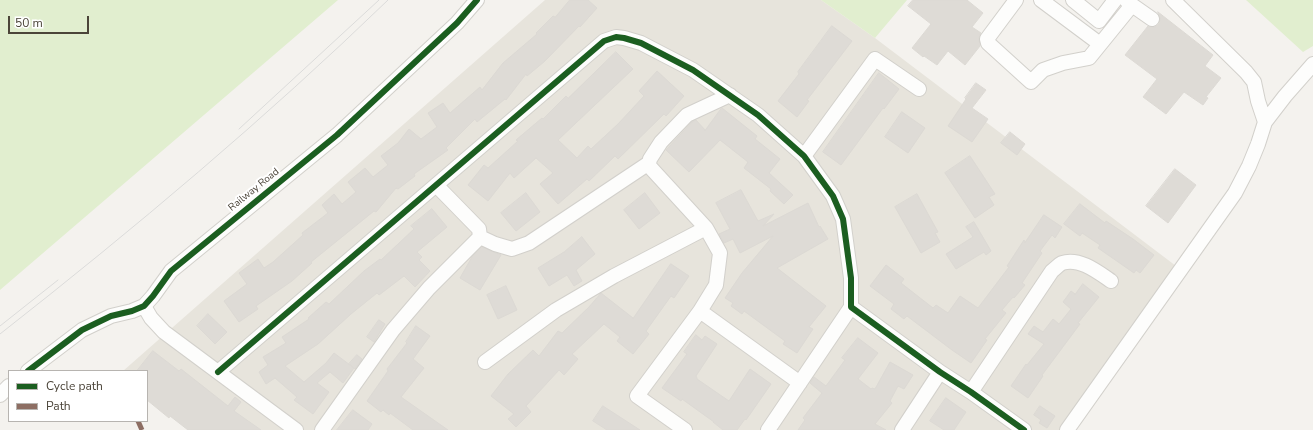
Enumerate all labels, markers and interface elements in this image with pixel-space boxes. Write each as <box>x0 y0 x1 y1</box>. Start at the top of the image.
scale bar <box>10 8 91 34</box>
text: 50 m <box>15 15 43 31</box>
street label: Railway Road <box>226 166 282 214</box>
legend <box>8 370 148 422</box>
text: Cycle path <box>46 378 103 394</box>
text: Path <box>46 398 71 414</box>

